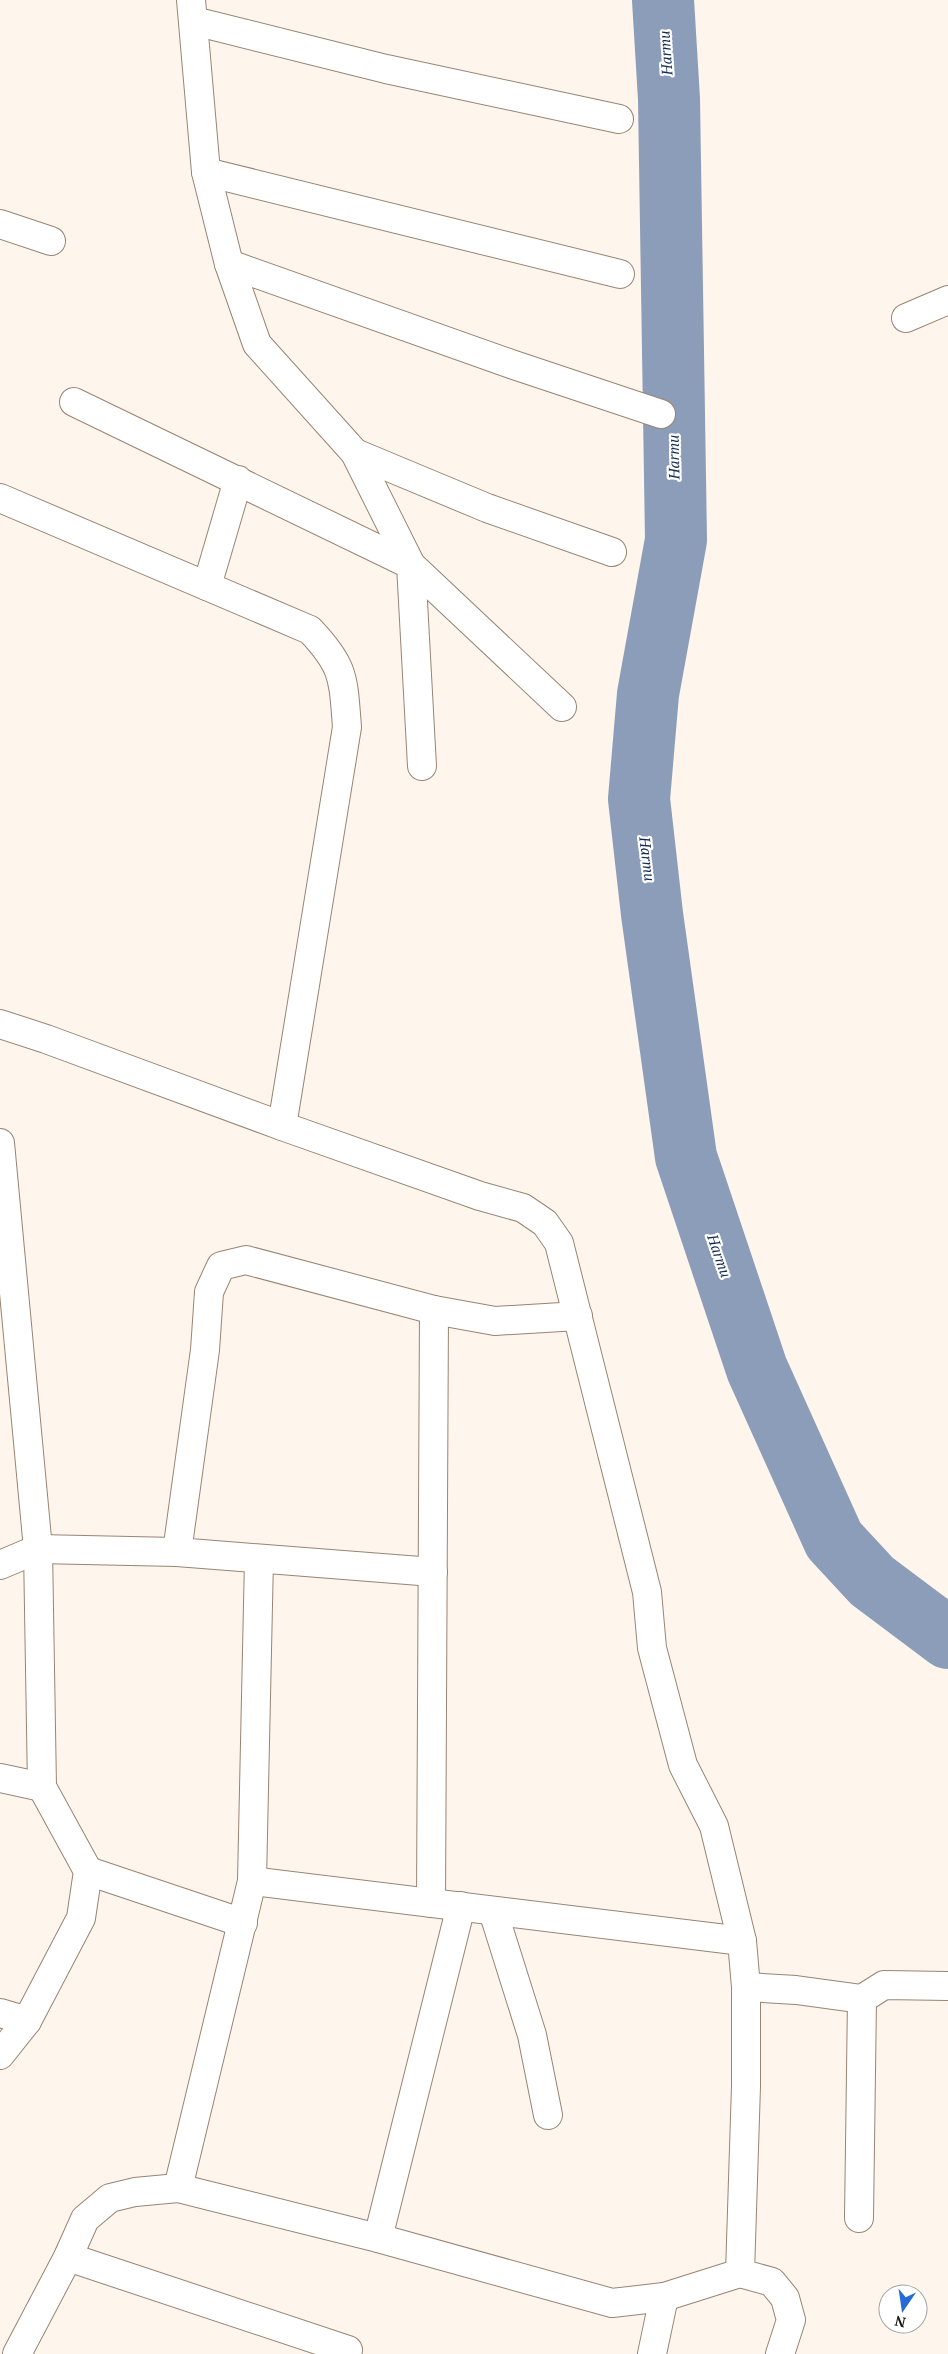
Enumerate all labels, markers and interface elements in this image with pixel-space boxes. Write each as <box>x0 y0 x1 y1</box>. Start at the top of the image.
water label: Harmu <box>653 30 677 77</box>
water label: Harmu <box>663 434 683 481</box>
water label: Harmu <box>635 834 661 882</box>
water label: Harmu <box>703 1230 737 1280</box>
north arrow <box>878 2284 928 2334</box>
text: N <box>892 2312 907 2333</box>

